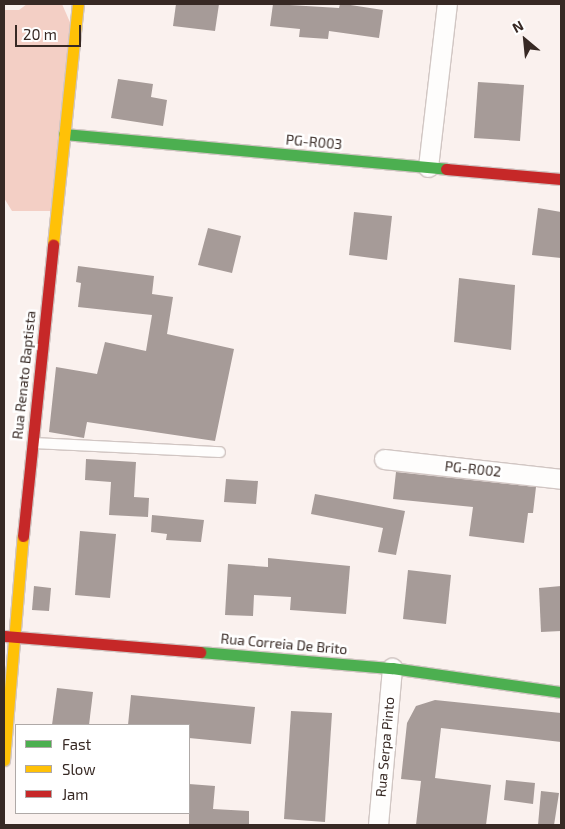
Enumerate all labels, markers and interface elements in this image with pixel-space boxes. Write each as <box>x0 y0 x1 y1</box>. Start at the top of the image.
scale bar <box>18 15 84 47</box>
north arrow <box>500 15 550 65</box>
text: N <box>509 16 526 36</box>
text: 20 m <box>23 25 57 43</box>
street label: PG-R003 <box>285 131 343 153</box>
street label: Rua Renato Baptista <box>9 310 39 440</box>
street label: PG-R002 <box>444 458 502 480</box>
street label: Rua Correia De Brito <box>220 630 348 658</box>
street label: Rua Serpa Pinto <box>372 696 398 798</box>
legend <box>15 724 190 814</box>
text: Fast <box>62 735 91 753</box>
text: Slow <box>62 760 96 778</box>
text: Jam <box>62 785 88 803</box>

